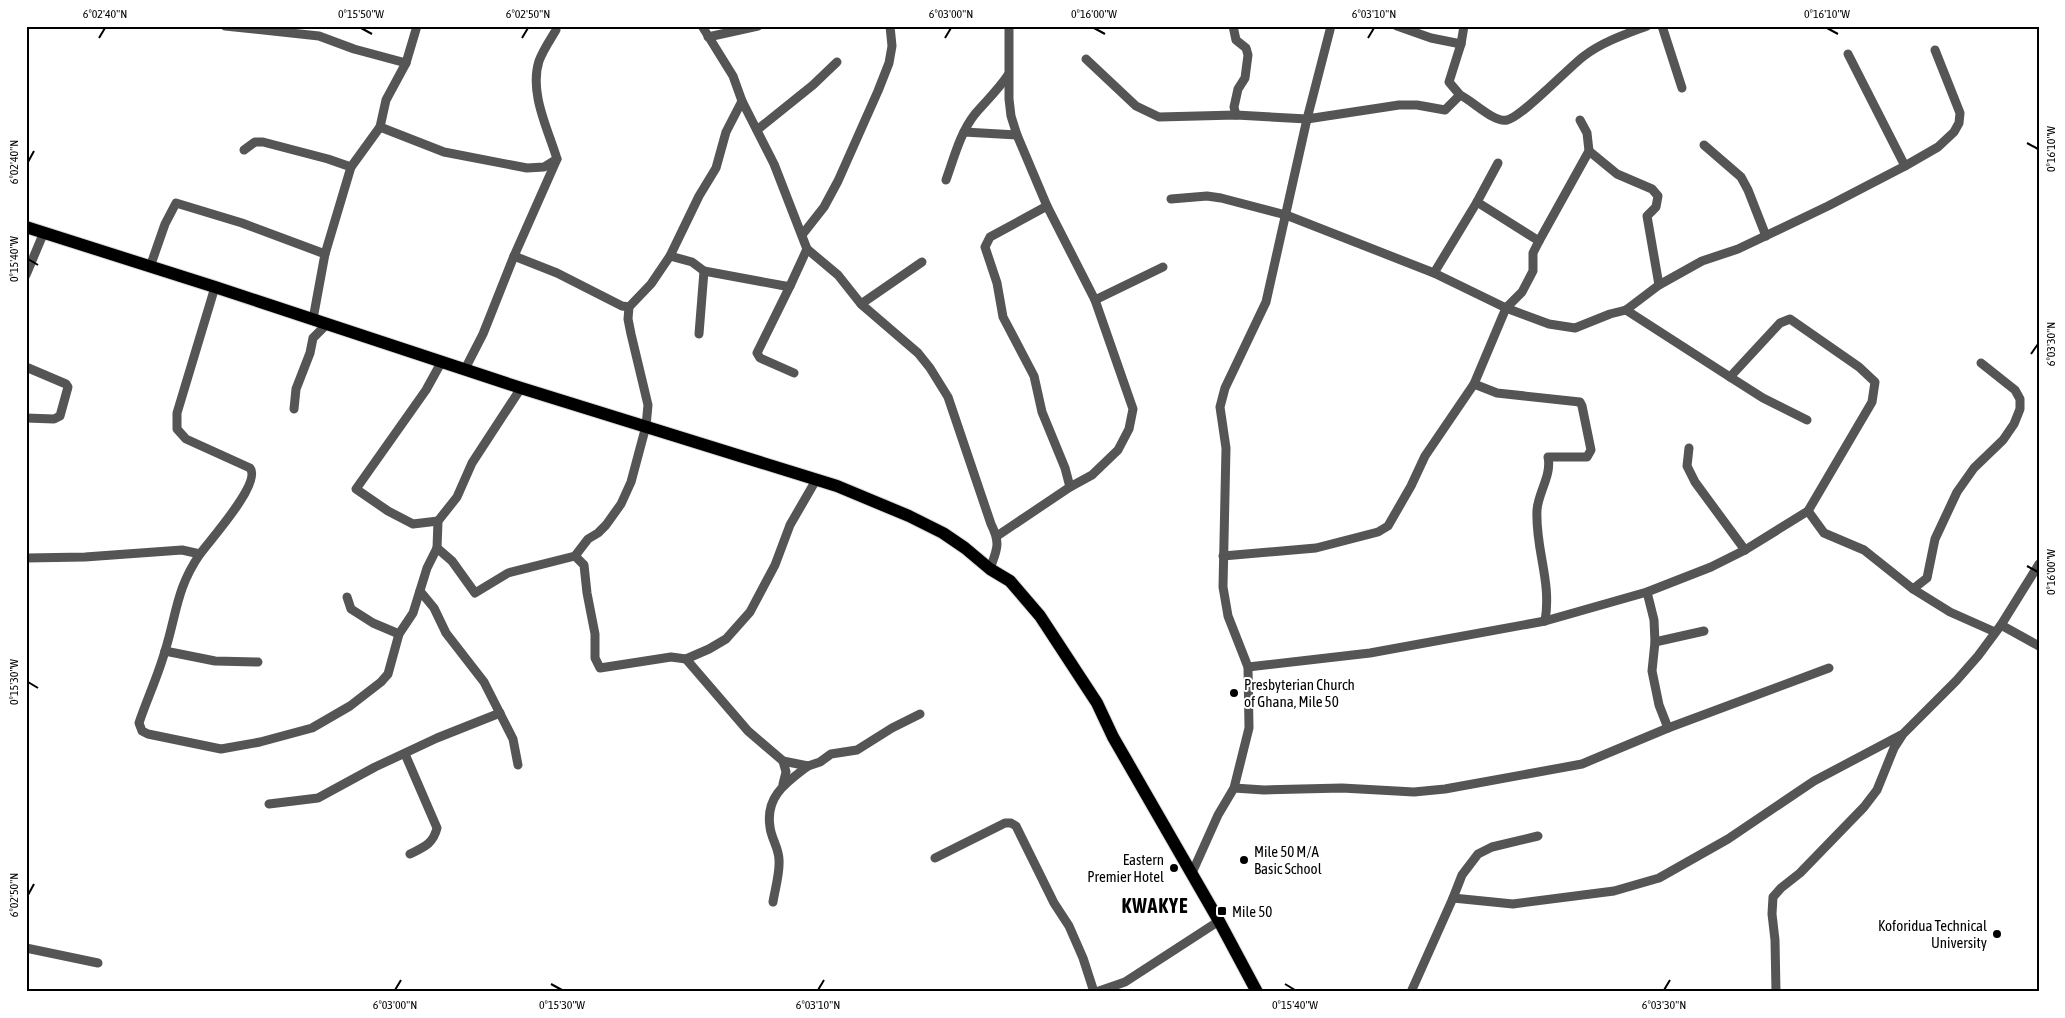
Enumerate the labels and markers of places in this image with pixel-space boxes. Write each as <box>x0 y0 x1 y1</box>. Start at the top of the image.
place label: Presbyterian Church of Ghana, Mile 50 <box>1244 676 1355 710</box>
marker: Presbyterian Church of Ghana, Mile 50 <box>1228 687 1240 699</box>
place label: Mile 50 M/A Basic School <box>1254 843 1322 877</box>
place label: Eastern Premier Hotel <box>1087 851 1164 885</box>
marker: Mile 50 M/A Basic School <box>1238 854 1250 866</box>
marker: Eastern Premier Hotel <box>1168 862 1180 874</box>
place label: Mile 50 <box>1232 903 1272 920</box>
marker: Mile 50 <box>1216 905 1228 917</box>
place label: Koforidua Technical University <box>1878 917 1987 951</box>
marker: Koforidua Technical University <box>1991 928 2003 940</box>

